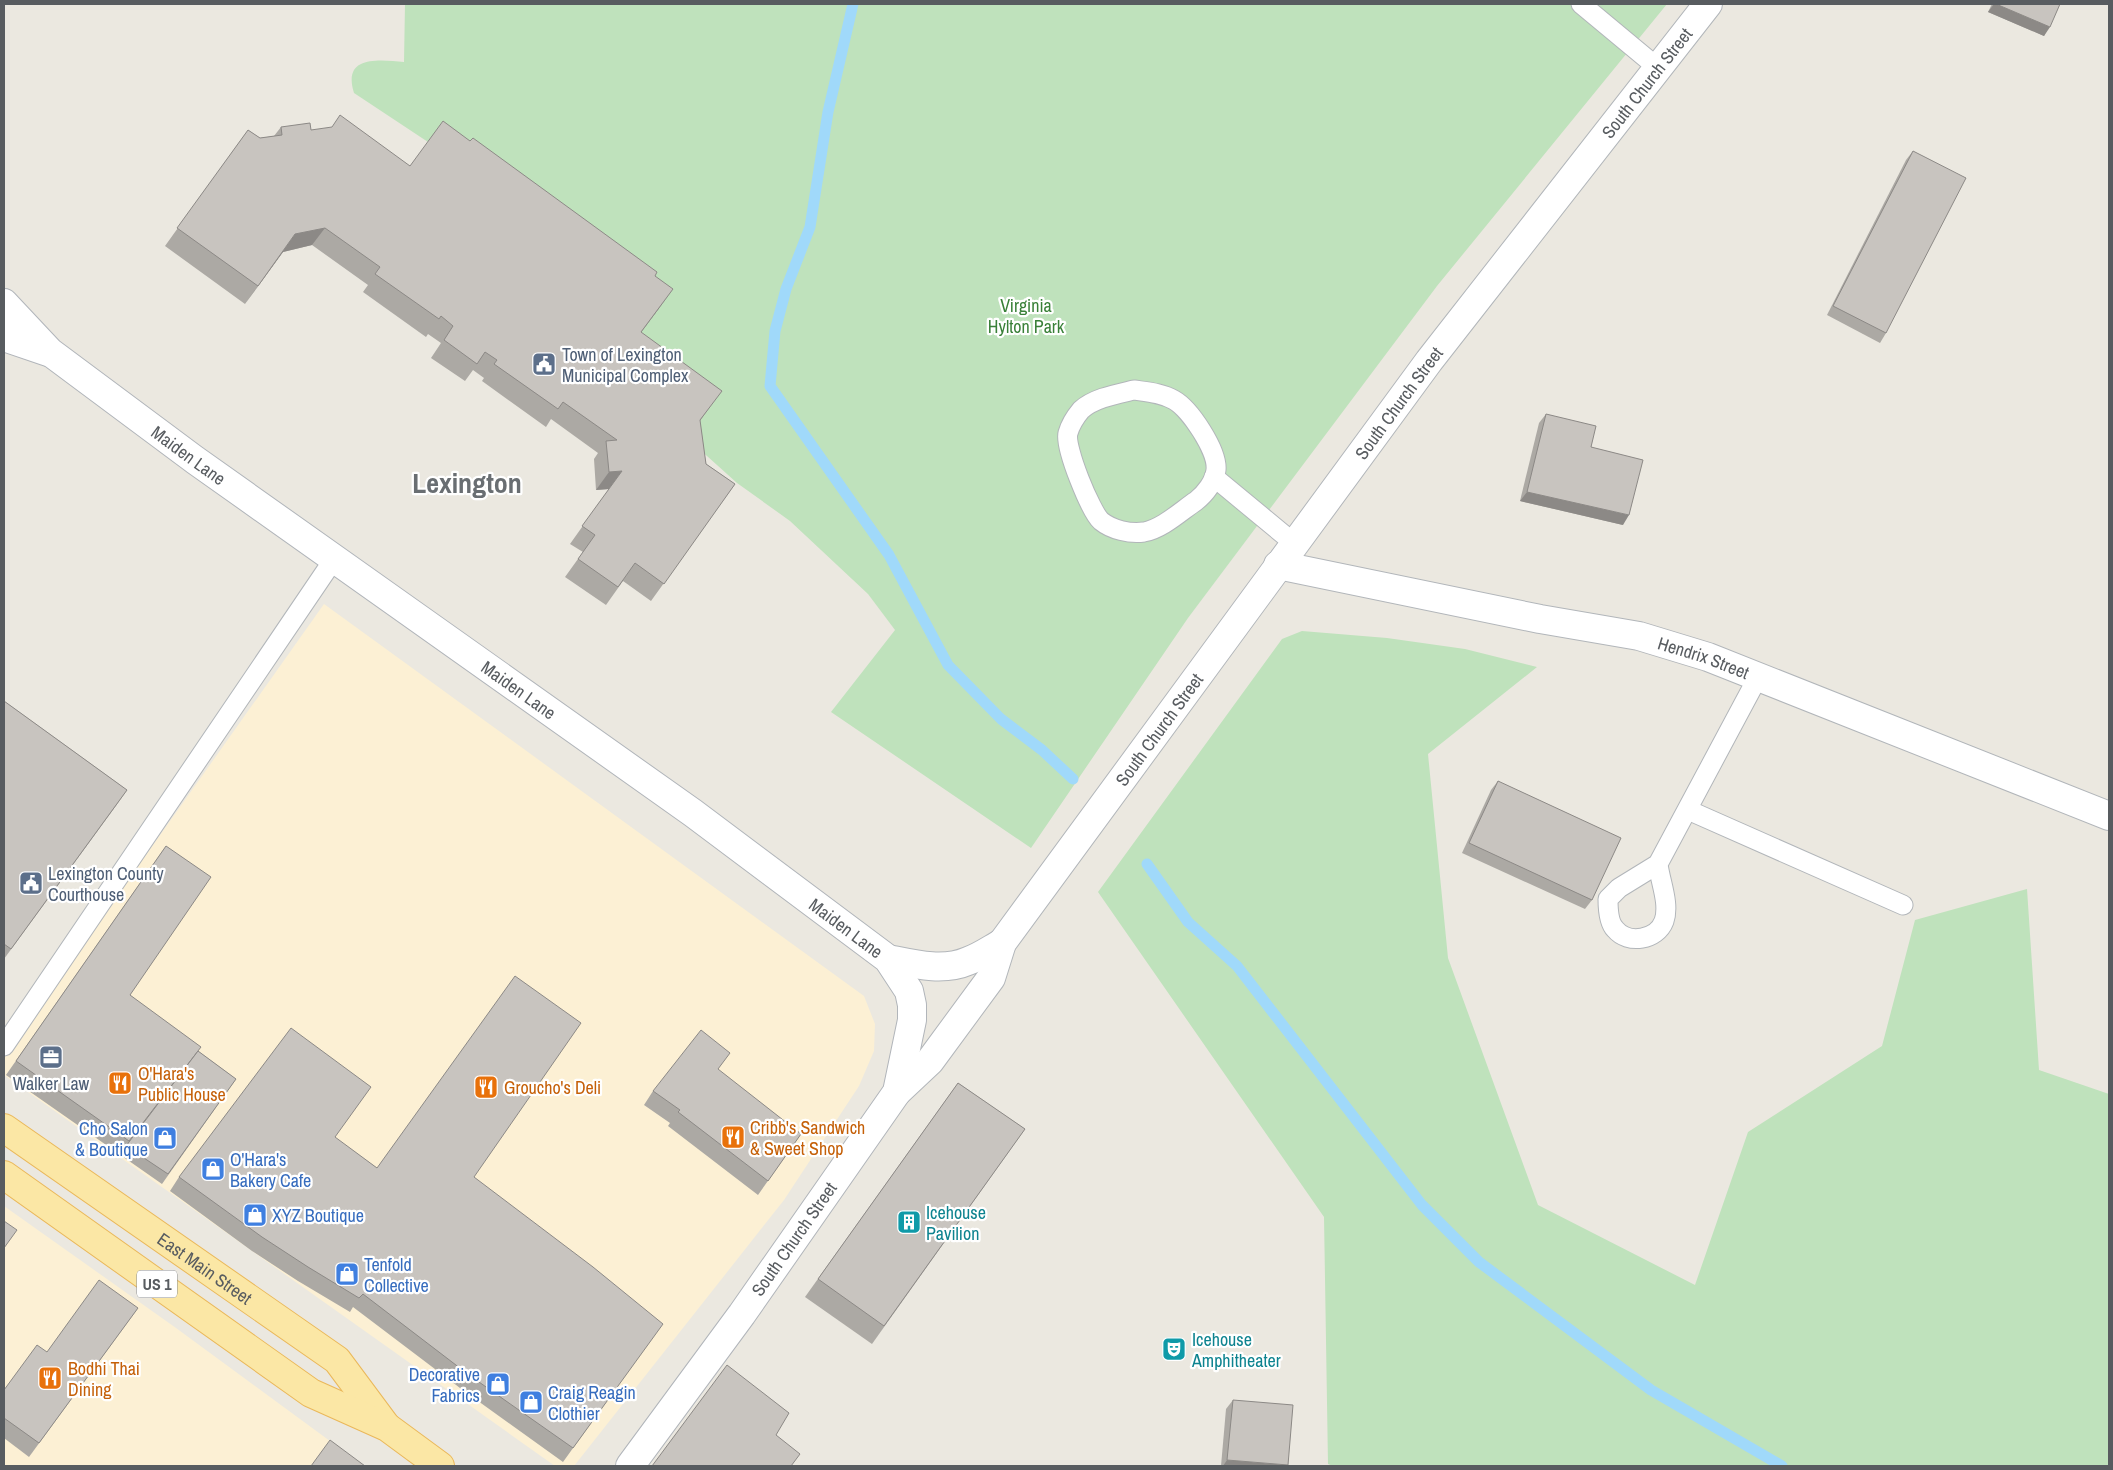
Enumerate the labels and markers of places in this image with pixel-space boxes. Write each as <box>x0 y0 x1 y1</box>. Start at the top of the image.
place label: Town of Lexington Municipal Complex <box>562 342 689 388</box>
public building icon: Town of Lexington Municipal Complex <box>531 351 557 377</box>
place label: Lexington County Courthouse <box>48 861 164 907</box>
public building icon: Lexington County Courthouse <box>18 870 44 896</box>
office icon: Walker Law <box>38 1044 64 1070</box>
place label: O'Hara's Public House <box>138 1061 226 1107</box>
restaurant icon: O'Hara's Public House <box>107 1070 133 1096</box>
place label: Walker Law <box>13 1071 90 1096</box>
restaurant icon: Groucho's Deli <box>473 1074 499 1100</box>
place label: Groucho's Deli <box>504 1075 601 1100</box>
place label: Cribb's Sandwich & Sweet Shop <box>750 1115 865 1161</box>
place label: Cho Salon & Boutique <box>75 1116 148 1162</box>
restaurant icon: Cribb's Sandwich & Sweet Shop <box>720 1124 746 1150</box>
shop icon: Cho Salon & Boutique <box>152 1125 178 1151</box>
place label: O'Hara's Bakery Cafe <box>230 1147 311 1193</box>
shop icon: O'Hara's Bakery Cafe <box>200 1156 226 1182</box>
place label: Icehouse Pavilion <box>926 1200 986 1246</box>
shop icon: XYZ Boutique <box>242 1202 268 1228</box>
place label: XYZ Boutique <box>272 1203 364 1228</box>
building icon: Icehouse Pavilion <box>896 1209 922 1235</box>
place label: Tenfold Collective <box>364 1252 429 1298</box>
shop icon: Tenfold Collective <box>334 1261 360 1287</box>
place label: Icehouse Amphitheater <box>1191 1327 1281 1373</box>
theatre icon: Icehouse Amphitheater <box>1161 1336 1187 1362</box>
place label: Bodhi Thai Dining <box>68 1356 140 1402</box>
place label: Decorative Fabrics <box>409 1362 480 1408</box>
restaurant icon: Bodhi Thai Dining <box>37 1365 63 1391</box>
shop icon: Decorative Fabrics <box>485 1371 511 1397</box>
place label: Craig Reagin Clothier <box>548 1380 636 1426</box>
shop icon: Craig Reagin Clothier <box>518 1389 544 1415</box>

